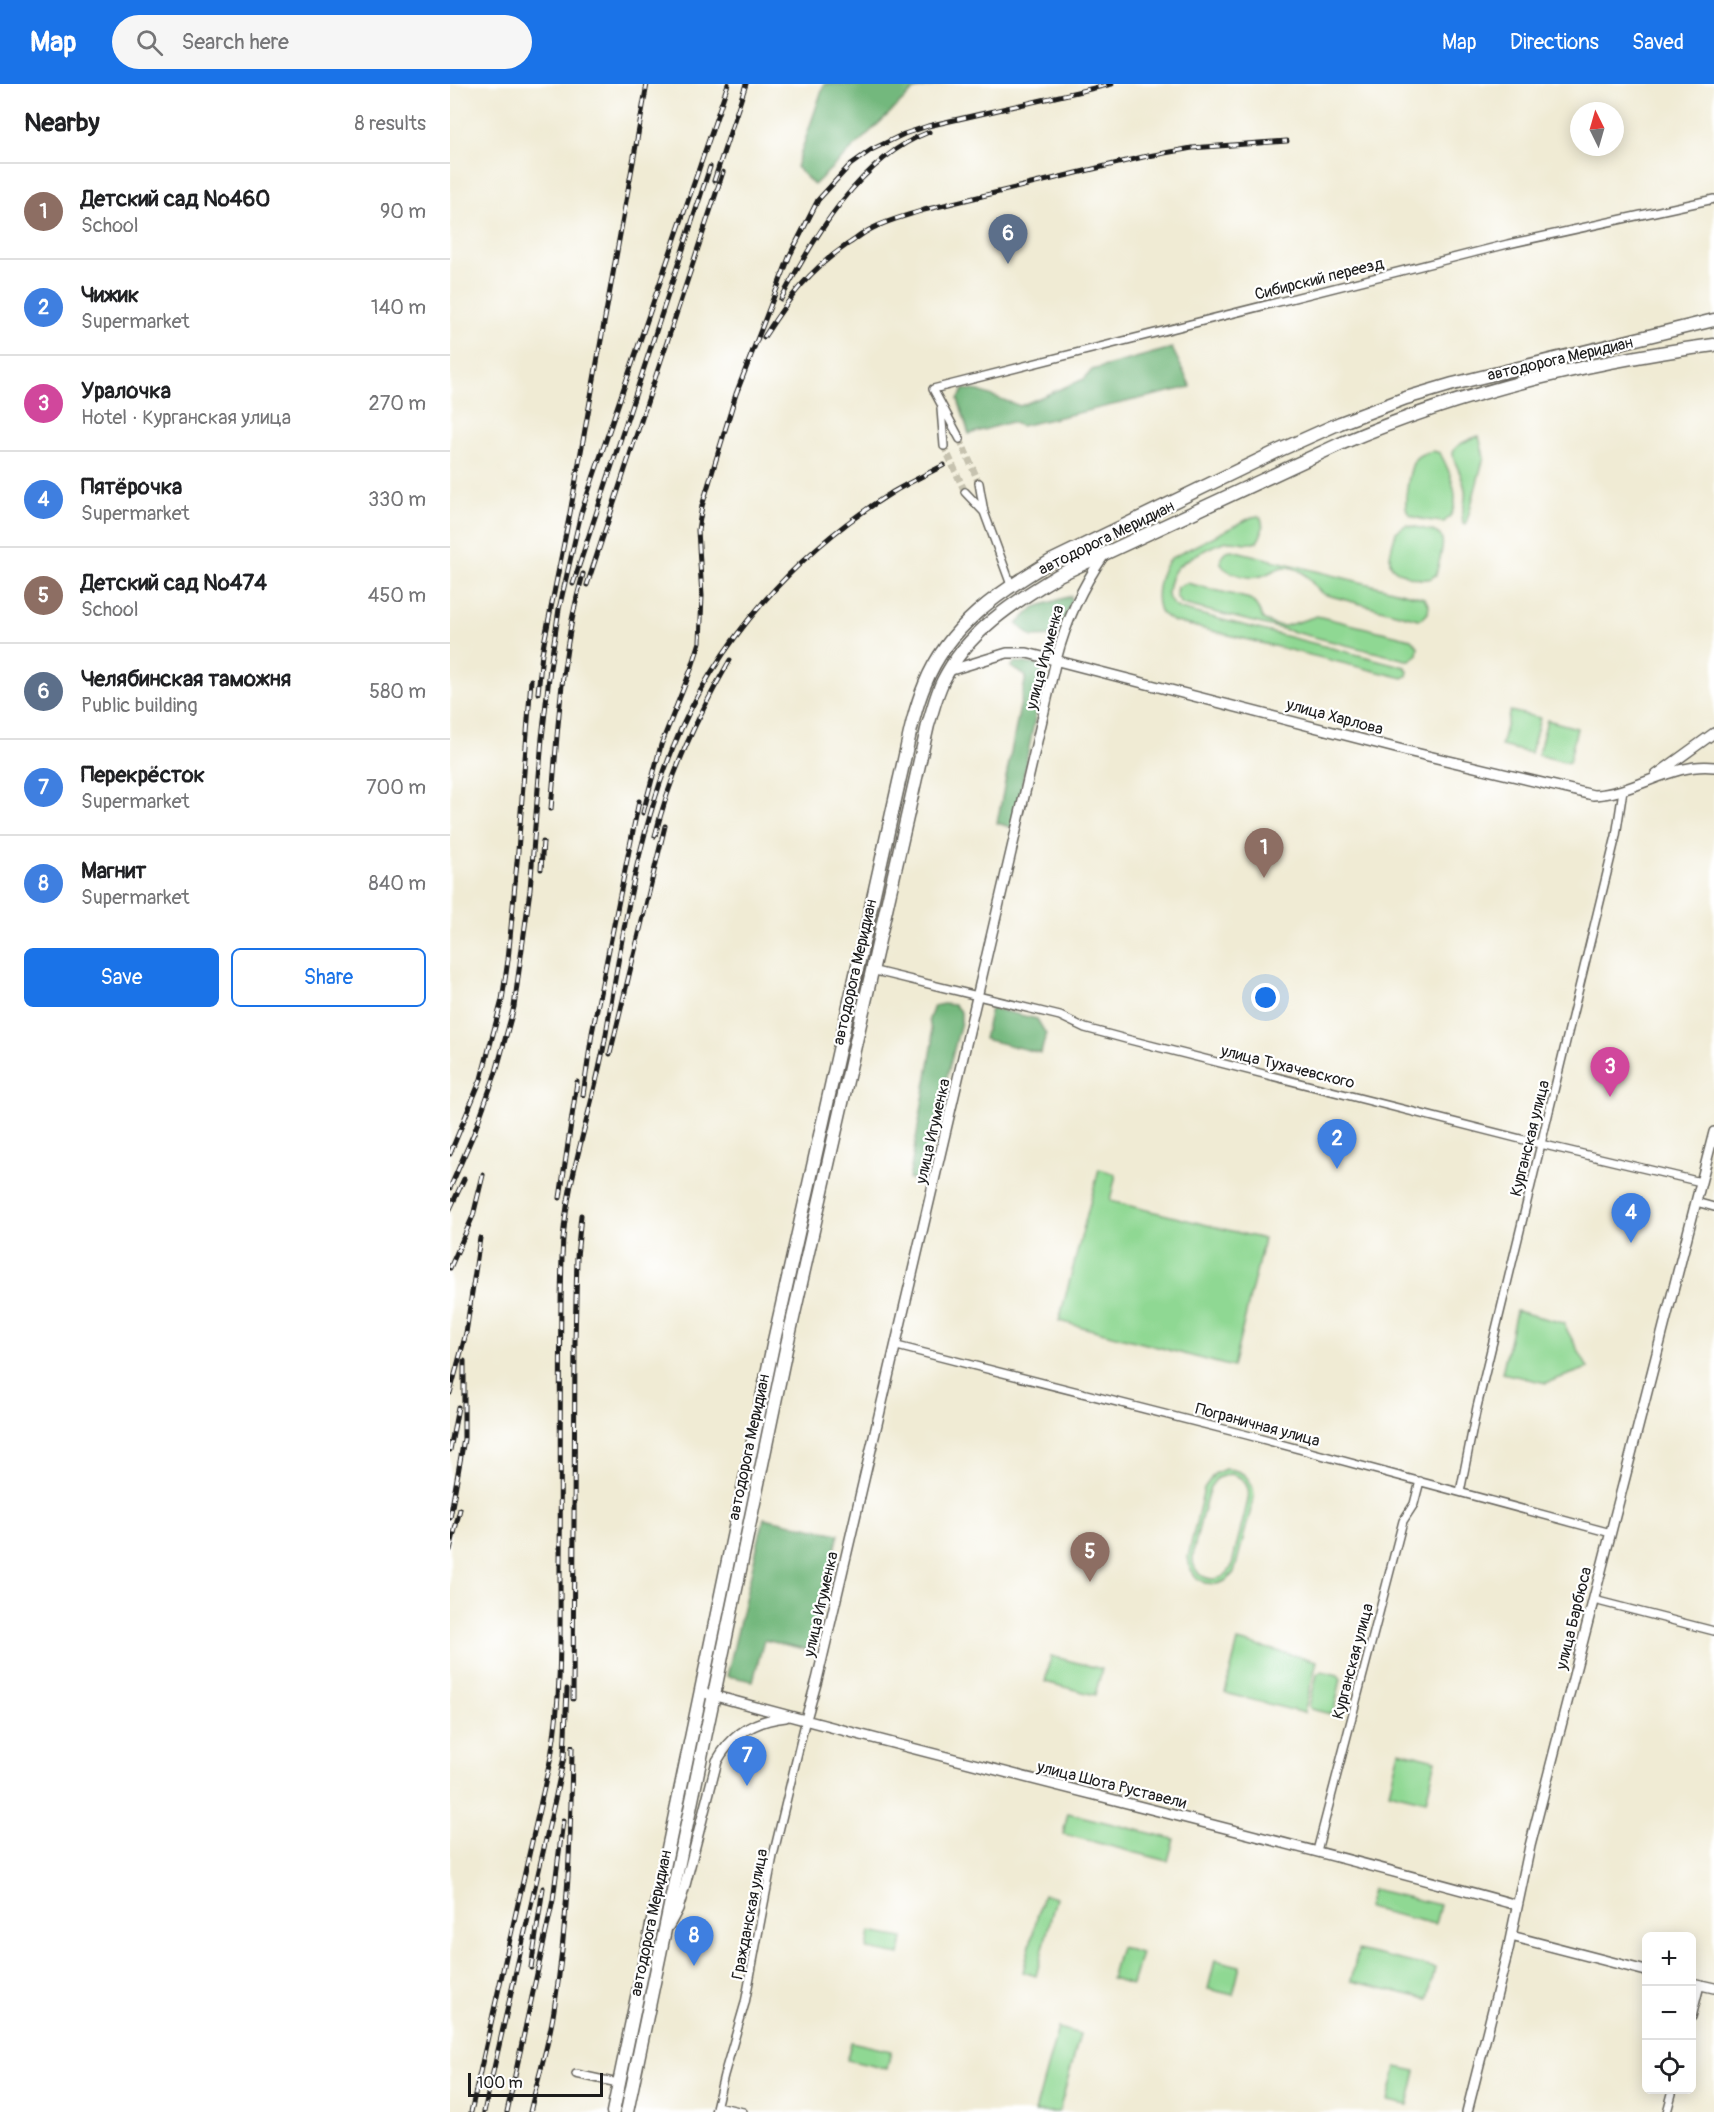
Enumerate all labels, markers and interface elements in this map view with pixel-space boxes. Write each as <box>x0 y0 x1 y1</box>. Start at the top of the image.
search box <box>112 15 532 69</box>
text: Map <box>30 25 76 60</box>
icon: search <box>133 26 166 59</box>
text: Search here <box>181 28 289 56</box>
text: Map <box>1442 29 1477 56</box>
text: Directions <box>1510 29 1599 56</box>
text: Saved <box>1632 29 1684 56</box>
north arrow <box>1570 102 1624 156</box>
text: Nearby <box>24 107 100 139</box>
text: 8 results <box>355 111 426 136</box>
text: Детский сад №460 <box>81 185 270 213</box>
text: 1 <box>40 199 47 224</box>
text: 90 m <box>380 199 426 224</box>
text: School <box>81 213 138 238</box>
pin: 6 <box>988 214 1028 264</box>
street label: Сибирский переезд <box>1253 253 1386 305</box>
text: Чижик <box>81 281 139 309</box>
text: 2 <box>38 295 49 320</box>
text: 140 m <box>371 295 426 320</box>
text: Supermarket <box>81 309 190 334</box>
street label: автодорога Меридиан <box>1485 332 1635 385</box>
text: Уралочка <box>81 377 171 405</box>
text: 3 <box>38 391 49 416</box>
text: 270 m <box>368 391 426 416</box>
text: Hotel · Курганская улица <box>81 405 291 430</box>
text: Пятёрочка <box>81 473 182 501</box>
text: 4 <box>38 487 49 512</box>
text: 330 m <box>368 487 426 512</box>
street label: автодорога Меридиан <box>1035 496 1178 580</box>
text: Supermarket <box>81 501 190 526</box>
text: Детский сад №474 <box>81 569 267 597</box>
text: 5 <box>38 583 49 608</box>
text: 450 m <box>368 583 426 608</box>
text: School <box>81 597 138 622</box>
street label: улица Игуменка <box>1021 603 1069 713</box>
text: Челябинская таможня <box>81 665 291 693</box>
text: 6 <box>38 679 49 704</box>
text: 580 m <box>369 679 426 704</box>
text: Public building <box>81 693 197 718</box>
street label: улица Харлова <box>1283 694 1385 739</box>
text: Перекрёсток <box>81 761 205 789</box>
text: 7 <box>38 775 49 800</box>
text: 700 m <box>366 775 426 800</box>
text: Supermarket <box>81 789 190 814</box>
pin: 1 <box>1244 828 1284 878</box>
text: Магнит <box>81 857 146 885</box>
text: 8 <box>38 871 49 896</box>
text: 840 m <box>369 871 426 896</box>
text: Supermarket <box>81 885 190 910</box>
street label: автодорога Меридиан <box>828 897 881 1047</box>
button: Save <box>24 948 219 1007</box>
button: Share <box>231 948 426 1007</box>
your location <box>1251 983 1280 1012</box>
street label: улица Тухачевского <box>1218 1040 1357 1093</box>
pin: 3 <box>1590 1048 1630 1097</box>
street label: улица Игуменка <box>911 1077 955 1187</box>
street label: Курганская улица <box>1506 1078 1554 1198</box>
pin: 2 <box>1318 1120 1356 1169</box>
pin: 4 <box>1612 1194 1650 1243</box>
street label: автодорога Меридиан <box>724 1372 774 1522</box>
street label: Пограничная улица <box>1193 1399 1322 1451</box>
pin: 5 <box>1070 1532 1110 1582</box>
street label: улица Игуменка <box>799 1550 843 1660</box>
street label: улица Барбюса <box>1551 1565 1596 1673</box>
street label: Курганская улица <box>1328 1601 1378 1721</box>
pin: 7 <box>728 1736 766 1786</box>
street label: улица Шота Руставели <box>1034 1756 1189 1813</box>
street label: Гражданская улица <box>728 1847 772 1981</box>
street label: автодорога Меридиан <box>626 1848 676 1998</box>
pin: 8 <box>674 1916 714 1966</box>
map controls <box>1642 1932 1696 2094</box>
button: + <box>1642 1932 1696 1986</box>
button: − <box>1642 1986 1696 2040</box>
button: locate <box>1642 2040 1696 2094</box>
scale bar <box>468 2070 603 2098</box>
text: 100 m <box>477 2073 523 2093</box>

